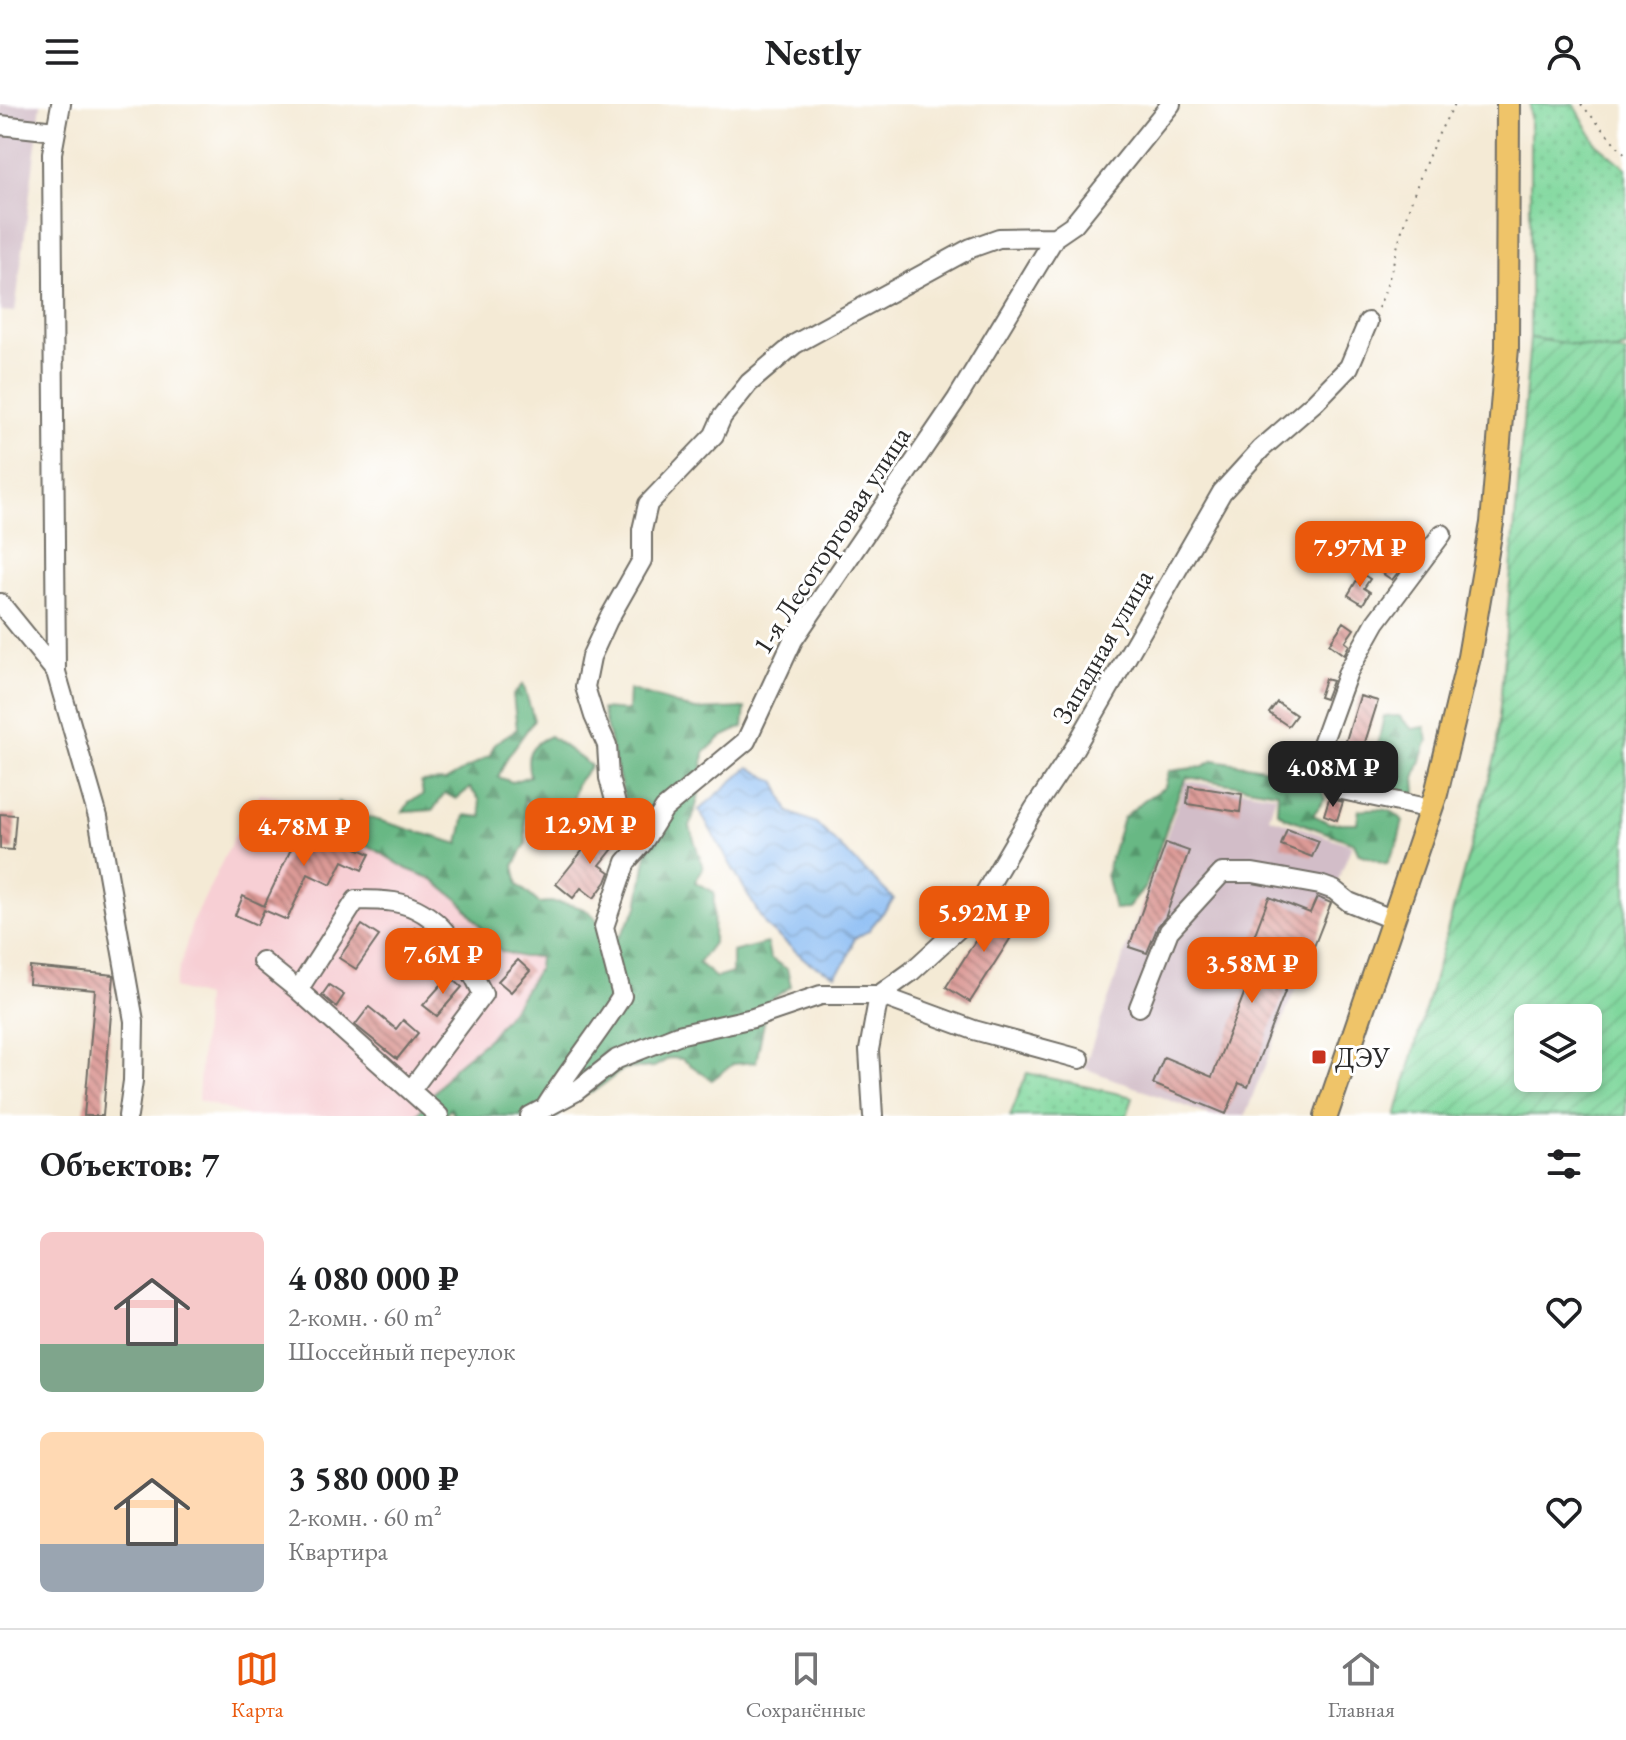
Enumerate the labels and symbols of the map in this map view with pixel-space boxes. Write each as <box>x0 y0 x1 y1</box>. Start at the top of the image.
street label: 1-я Лесоторговая улица <box>744 419 919 661</box>
pin: 7.97M ₽ <box>1286 521 1434 589</box>
street label: Западная улица <box>1043 562 1161 730</box>
pin: 4.08M ₽ <box>1259 741 1407 809</box>
pin: 12.9M ₽ <box>516 798 664 866</box>
pin: 4.78M ₽ <box>230 800 378 868</box>
pin: 5.92M ₽ <box>910 886 1058 954</box>
pin: 7.6M ₽ <box>378 928 508 996</box>
pin: 3.58M ₽ <box>1178 937 1326 1005</box>
place label: ДЭУ <box>1335 1039 1390 1075</box>
marker: ДЭУ <box>1310 1048 1328 1066</box>

